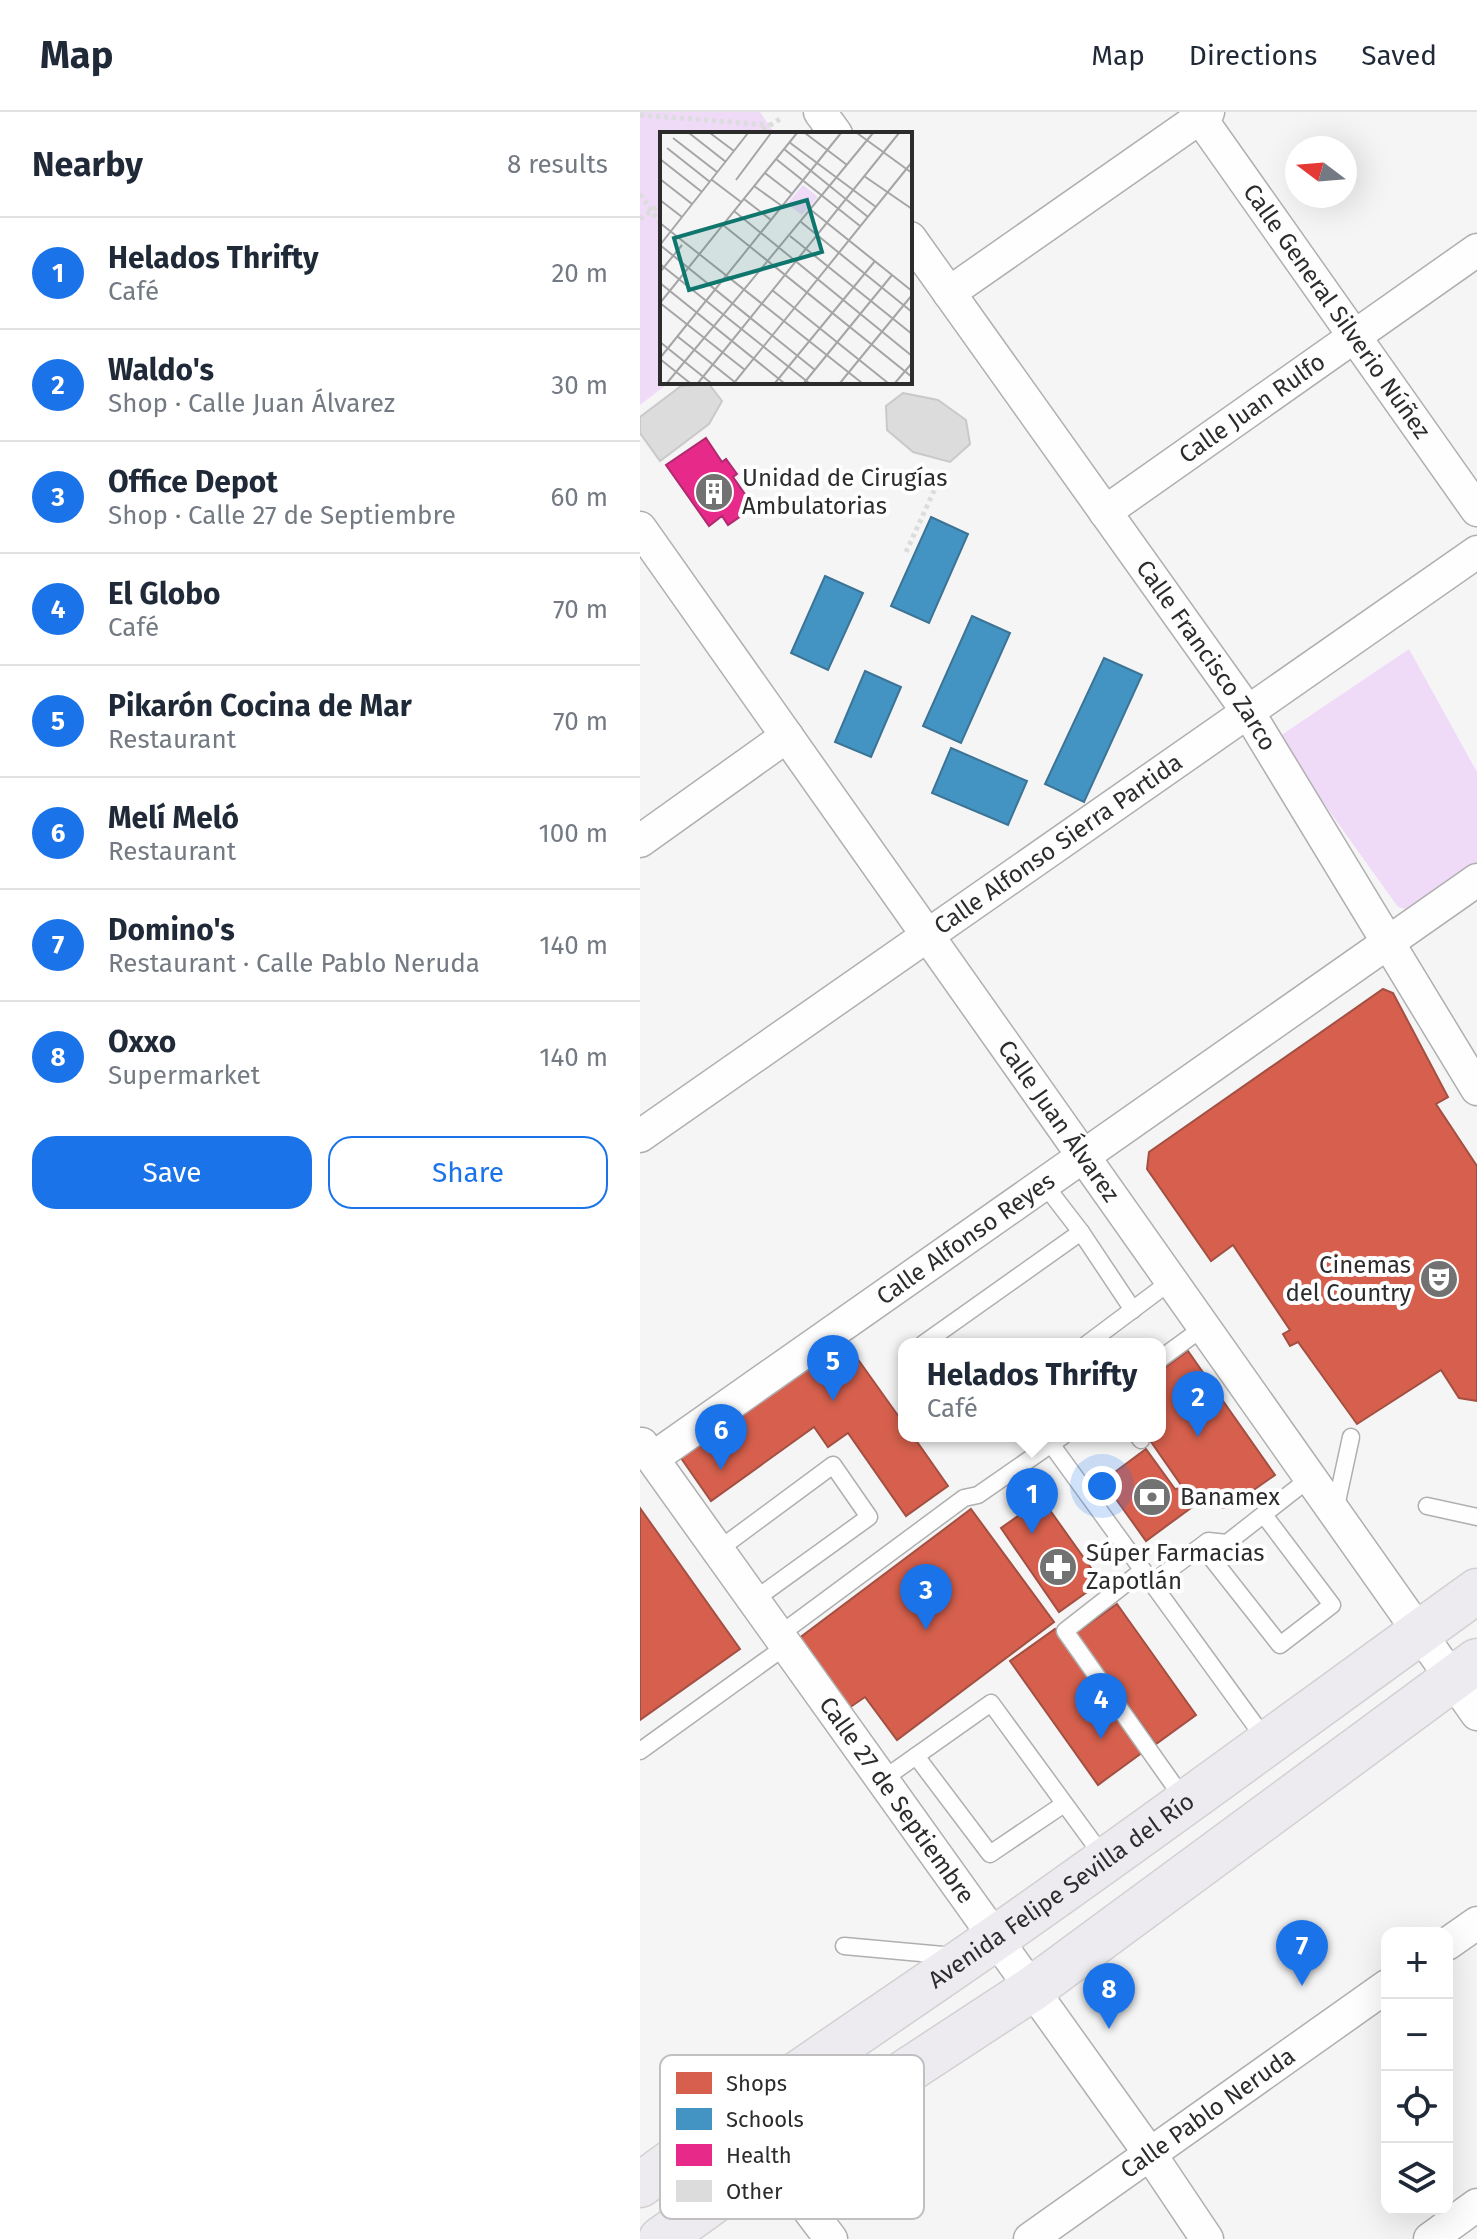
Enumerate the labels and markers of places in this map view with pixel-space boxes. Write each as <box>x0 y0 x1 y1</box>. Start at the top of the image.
place label: Unidad de Cirugías Ambulatorias <box>742 464 947 520</box>
building icon: Unidad de Cirugías Ambulatorias <box>693 471 735 513</box>
place label: Cinemas del Country <box>1285 1251 1411 1307</box>
theatre icon: Cinemas del Country <box>1418 1258 1460 1300</box>
pin: 5 <box>807 1335 859 1401</box>
pin: 2 <box>1172 1371 1224 1437</box>
pin: 6 <box>695 1404 747 1470</box>
pin: 1 <box>1006 1468 1058 1534</box>
bank icon: Banamex <box>1131 1476 1173 1518</box>
place label: Banamex <box>1180 1483 1280 1511</box>
place label: Súper Farmacias Zapotlán <box>1086 1539 1265 1595</box>
pharmacy icon: Súper Farmacias Zapotlán <box>1037 1546 1079 1588</box>
pin: 3 <box>900 1564 952 1630</box>
pin: 4 <box>1075 1673 1127 1739</box>
pin: 7 <box>1276 1920 1328 1986</box>
pin: 8 <box>1083 1963 1135 2029</box>

